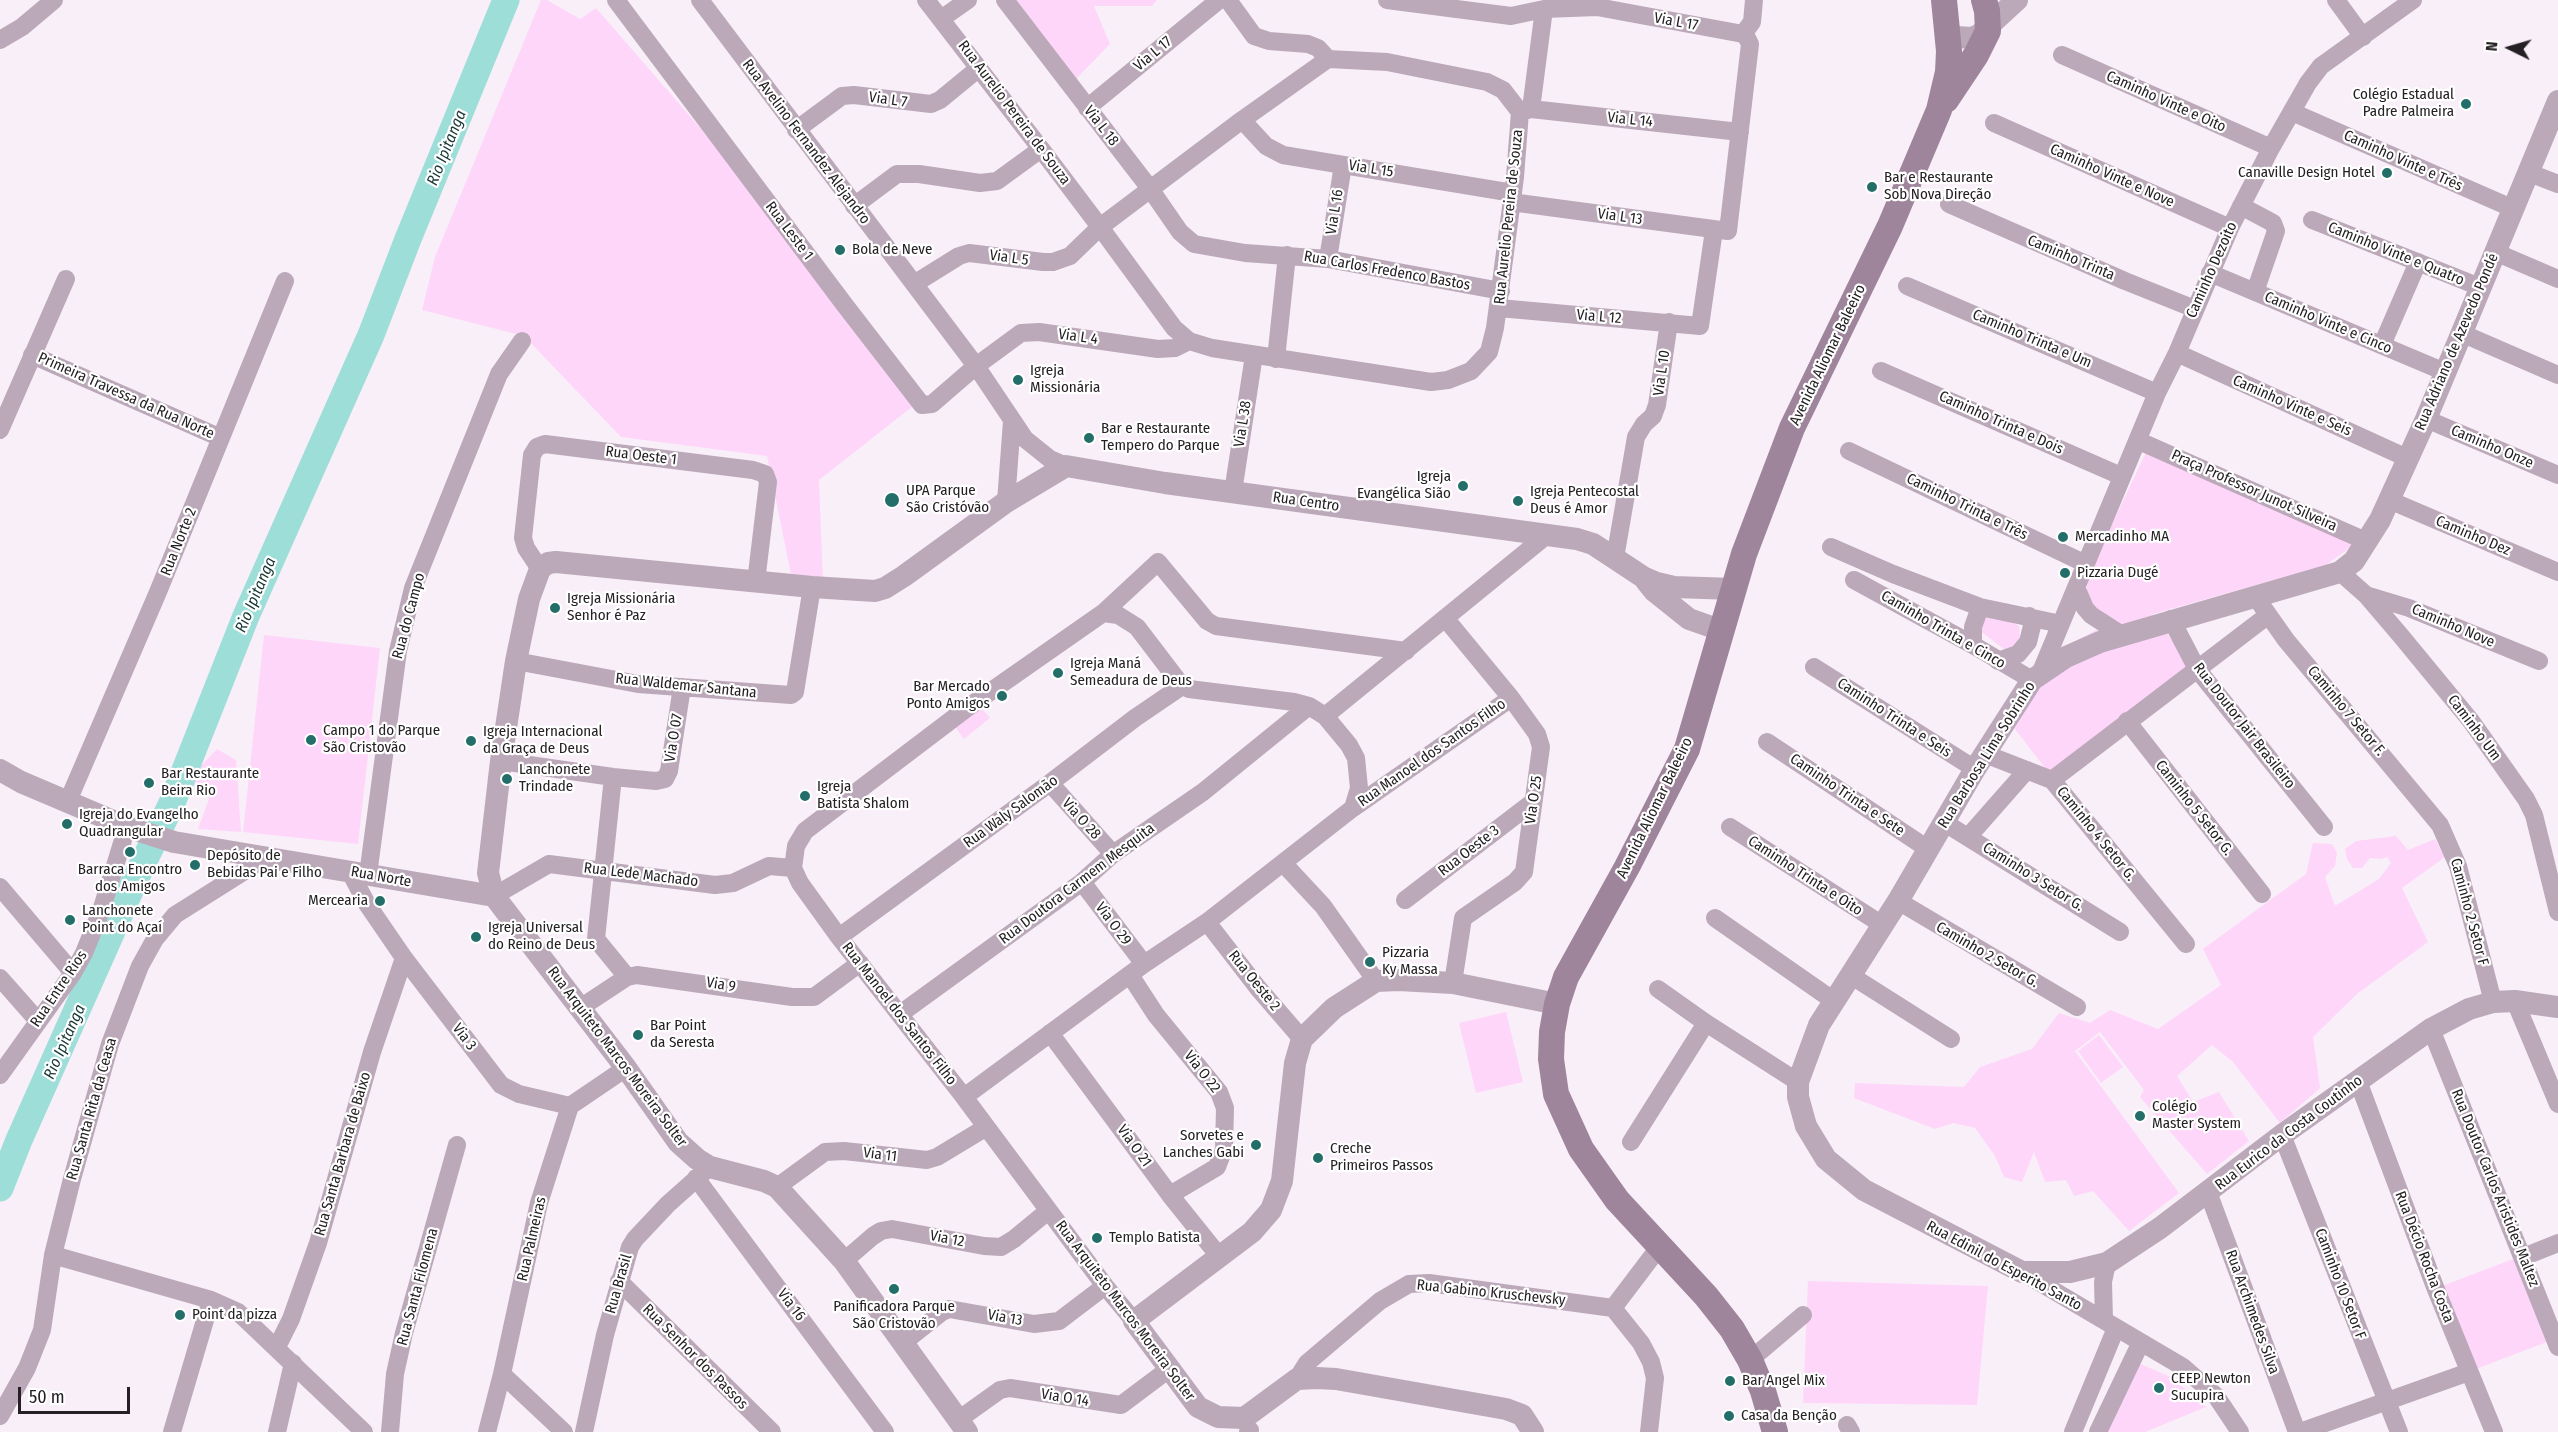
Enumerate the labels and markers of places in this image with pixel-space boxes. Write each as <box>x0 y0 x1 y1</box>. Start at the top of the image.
place label: Colégio Estadual Padre Palmeira <box>2353 86 2454 121</box>
marker: Colégio Estadual Padre Palmeira <box>2459 97 2473 111</box>
place label: Canaville Design Hotel <box>2238 164 2375 182</box>
marker: Canaville Design Hotel <box>2380 166 2394 180</box>
place label: Bar e Restaurante Sob Nova Direção <box>1884 169 1993 204</box>
marker: Bar e Restaurante Sob Nova Direção <box>1865 180 1879 194</box>
place label: Bola de Neve <box>852 241 932 259</box>
marker: Bola de Neve <box>833 243 847 257</box>
place label: Igreja Missionária <box>1030 362 1100 397</box>
marker: Igreja Missionária <box>1011 373 1025 387</box>
place label: Bar e Restaurante Tempero do Parque <box>1101 420 1220 455</box>
marker: Bar e Restaurante Tempero do Parque <box>1082 431 1096 445</box>
place label: Igreja Evangélica Sião <box>1357 468 1451 503</box>
marker: Igreja Evangélica Sião <box>1456 479 1470 493</box>
place label: UPA Parque São Cristóvão <box>906 482 989 517</box>
place label: Igreja Pentecostal Deus é Amor <box>1530 483 1639 518</box>
marker: UPA Parque São Cristóvão <box>883 491 901 509</box>
marker: Igreja Pentecostal Deus é Amor <box>1511 494 1525 508</box>
place label: Mercadinho MA <box>2075 528 2169 546</box>
marker: Mercadinho MA <box>2056 530 2070 544</box>
place label: Pizzaria Dugé <box>2077 564 2158 582</box>
marker: Pizzaria Dugé <box>2058 566 2072 580</box>
place label: Igreja Missionária Senhor é Paz <box>567 590 675 625</box>
marker: Igreja Missionária Senhor é Paz <box>548 601 562 615</box>
place label: Igreja Maná Semeadura de Deus <box>1070 655 1192 690</box>
marker: Igreja Maná Semeadura de Deus <box>1051 666 1065 680</box>
place label: Bar Mercado Ponto Amigos <box>906 678 990 713</box>
marker: Bar Mercado Ponto Amigos <box>995 689 1009 703</box>
place label: Campo 1 do Parque São Cristovão <box>323 722 440 757</box>
place label: Igreja Internacional da Graça de Deus <box>483 723 602 758</box>
marker: Campo 1 do Parque São Cristovão <box>304 733 318 747</box>
marker: Igreja Internacional da Graça de Deus <box>464 734 478 748</box>
place label: Lanchonete Trindade <box>519 761 590 796</box>
place label: Bar Restaurante Beira Rio <box>161 765 259 800</box>
marker: Lanchonete Trindade <box>500 772 514 786</box>
marker: Bar Restaurante Beira Rio <box>142 776 156 790</box>
place label: Igreja Batista Shalom <box>817 778 909 813</box>
marker: Igreja Batista Shalom <box>798 789 812 803</box>
place label: Igreja do Evangelho Quadrangular <box>79 806 199 841</box>
marker: Igreja do Evangelho Quadrangular <box>60 817 74 831</box>
marker: Barraca Encontro dos Amigos <box>123 845 137 859</box>
place label: Depósito de Bebidas Pai e Filho <box>207 847 322 882</box>
marker: Depósito de Bebidas Pai e Filho <box>188 858 202 872</box>
place label: Barraca Encontro dos Amigos <box>78 861 182 896</box>
place label: Mercearia <box>308 892 368 910</box>
marker: Mercearia <box>373 894 387 908</box>
place label: Lanchonete Point do Açaí <box>82 902 162 937</box>
marker: Lanchonete Point do Açaí <box>63 913 77 927</box>
place label: Igreja Universal do Reino de Deus <box>488 919 595 954</box>
marker: Igreja Universal do Reino de Deus <box>469 930 483 944</box>
place label: Pizzaria Ky Massa <box>1382 944 1438 979</box>
marker: Pizzaria Ky Massa <box>1363 955 1377 969</box>
place label: Bar Point da Seresta <box>650 1017 715 1052</box>
marker: Bar Point da Seresta <box>631 1028 645 1042</box>
place label: Colégio Master System <box>2152 1098 2241 1133</box>
marker: Colégio Master System <box>2133 1109 2147 1123</box>
place label: Sorvetes e Lanches Gabi <box>1163 1127 1244 1162</box>
marker: Sorvetes e Lanches Gabi <box>1249 1138 1263 1152</box>
place label: Creche Primeiros Passos <box>1330 1140 1433 1175</box>
marker: Creche Primeiros Passos <box>1311 1151 1325 1165</box>
place label: Templo Batista <box>1109 1229 1200 1247</box>
marker: Templo Batista <box>1090 1231 1104 1245</box>
marker: Panificadora Parque São Cristovão <box>887 1282 901 1296</box>
place label: Panificadora Parque São Cristovão <box>833 1298 955 1333</box>
place label: Point da pizza <box>192 1306 277 1324</box>
marker: Point da pizza <box>173 1308 187 1322</box>
place label: CEEP Newton Sucupira <box>2171 1370 2251 1405</box>
place label: Bar Angel Mix <box>1742 1372 1825 1390</box>
marker: Bar Angel Mix <box>1723 1374 1737 1388</box>
marker: CEEP Newton Sucupira <box>2152 1381 2166 1395</box>
place label: Casa da Benção <box>1741 1407 1837 1425</box>
marker: Casa da Benção <box>1722 1409 1736 1423</box>

